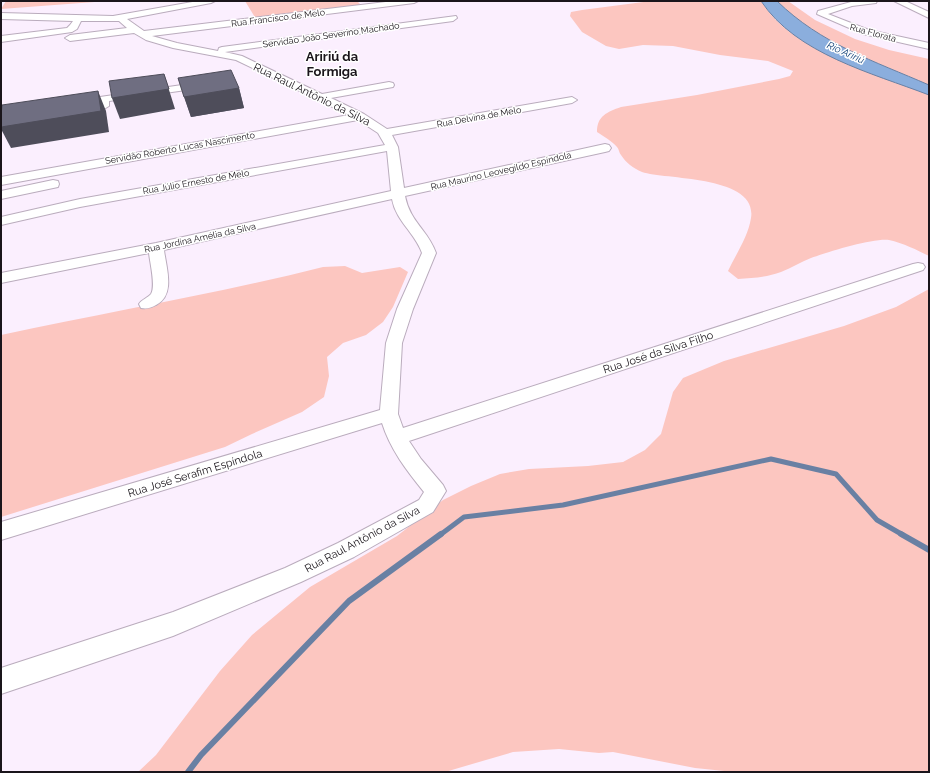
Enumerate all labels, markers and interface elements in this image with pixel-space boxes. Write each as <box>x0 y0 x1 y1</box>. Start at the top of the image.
street label: Rua Francisco de Melo <box>231 7 325 29</box>
street label: Servidão João Severino Machado <box>262 20 400 50</box>
street label: Rua Florata <box>849 22 897 44</box>
water label: Rio Aririú <box>825 39 866 66</box>
district label: Aririú da Formiga <box>306 49 359 79</box>
street label: Rua Raul Antônio da Silva <box>251 60 372 128</box>
street label: Rua Delvina de Melo <box>436 105 522 129</box>
street label: Servidão Roberto Lucas Nascimento <box>104 130 256 166</box>
street label: Rua Maurino Leovegildo Espíndola <box>430 150 572 192</box>
street label: Rua Júlio Ernesto de Melo <box>142 168 250 196</box>
street label: Rua Jordina Amélia da Silva <box>143 221 257 255</box>
street label: Rua José da Silva Filho <box>601 328 715 376</box>
street label: Rua José Serafim Espíndola <box>126 447 264 500</box>
street label: Rua Raul Antônio da Silva <box>302 504 422 575</box>

